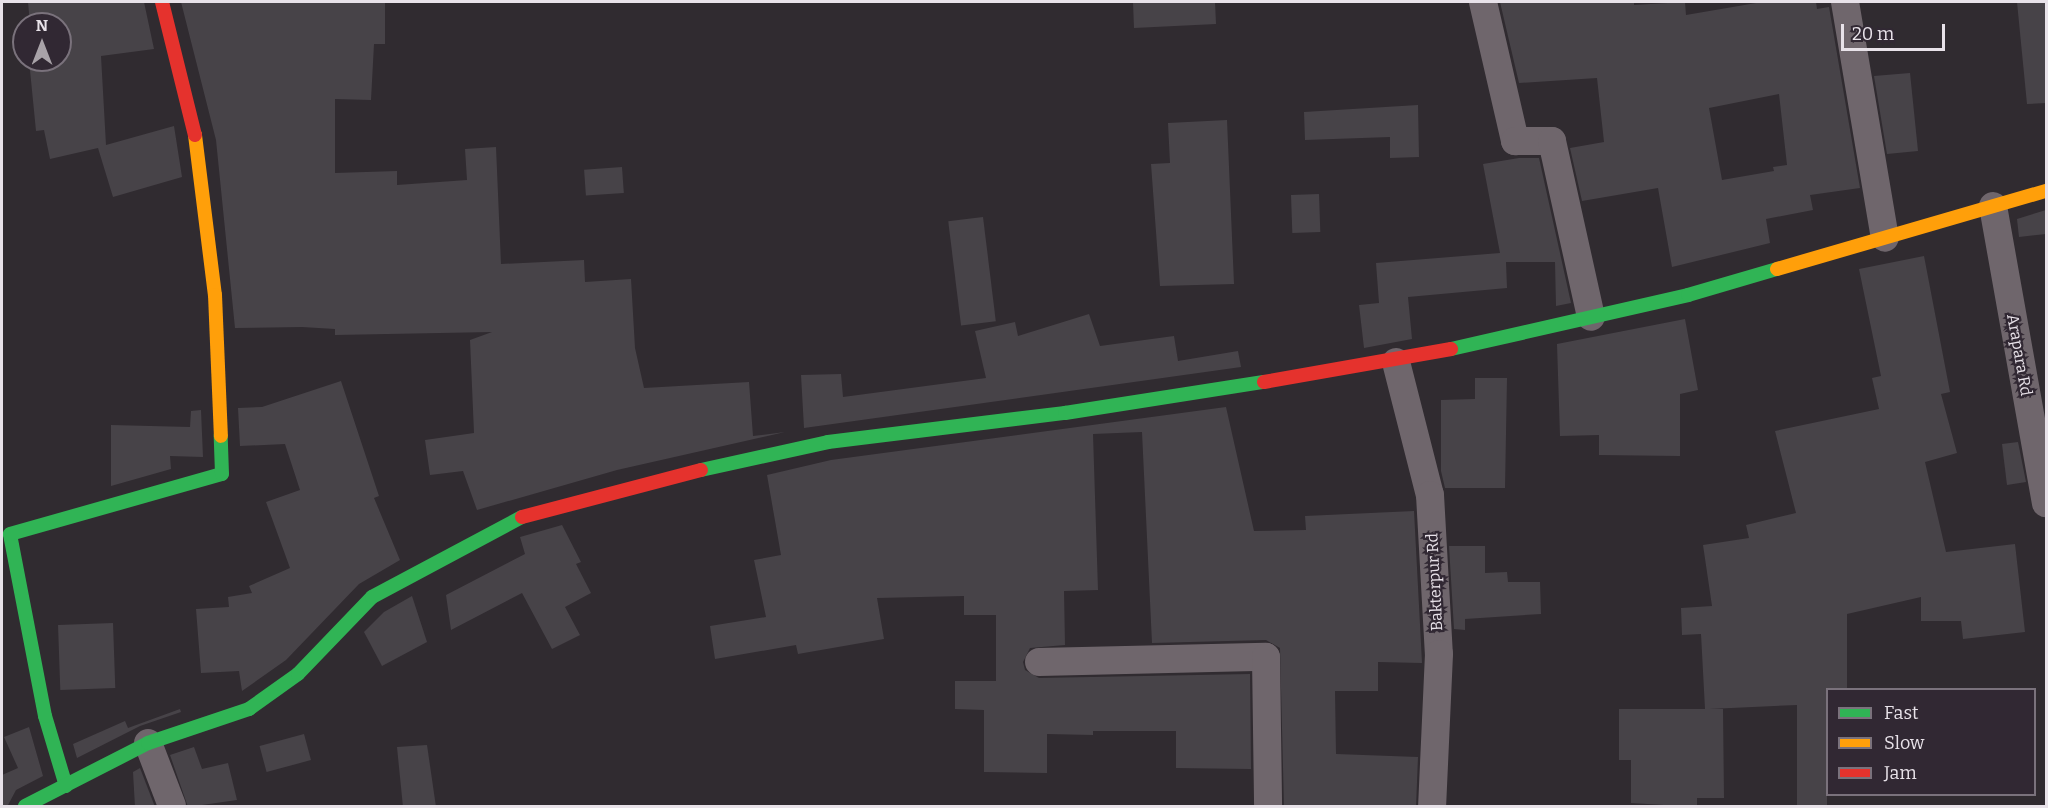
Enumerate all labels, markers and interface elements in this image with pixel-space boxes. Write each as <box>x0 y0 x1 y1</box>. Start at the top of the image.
north arrow <box>12 12 72 72</box>
scale bar <box>1844 12 1948 50</box>
text: N <box>36 16 48 35</box>
text: 20 m <box>1852 23 1894 45</box>
street label: Arapara Rd <box>2002 313 2036 397</box>
street label: Bakterpur Rd <box>1423 533 1447 631</box>
legend <box>1826 688 2036 796</box>
text: Fast <box>1884 702 1919 724</box>
text: Slow <box>1884 732 1924 754</box>
text: Jam <box>1884 762 1917 784</box>

